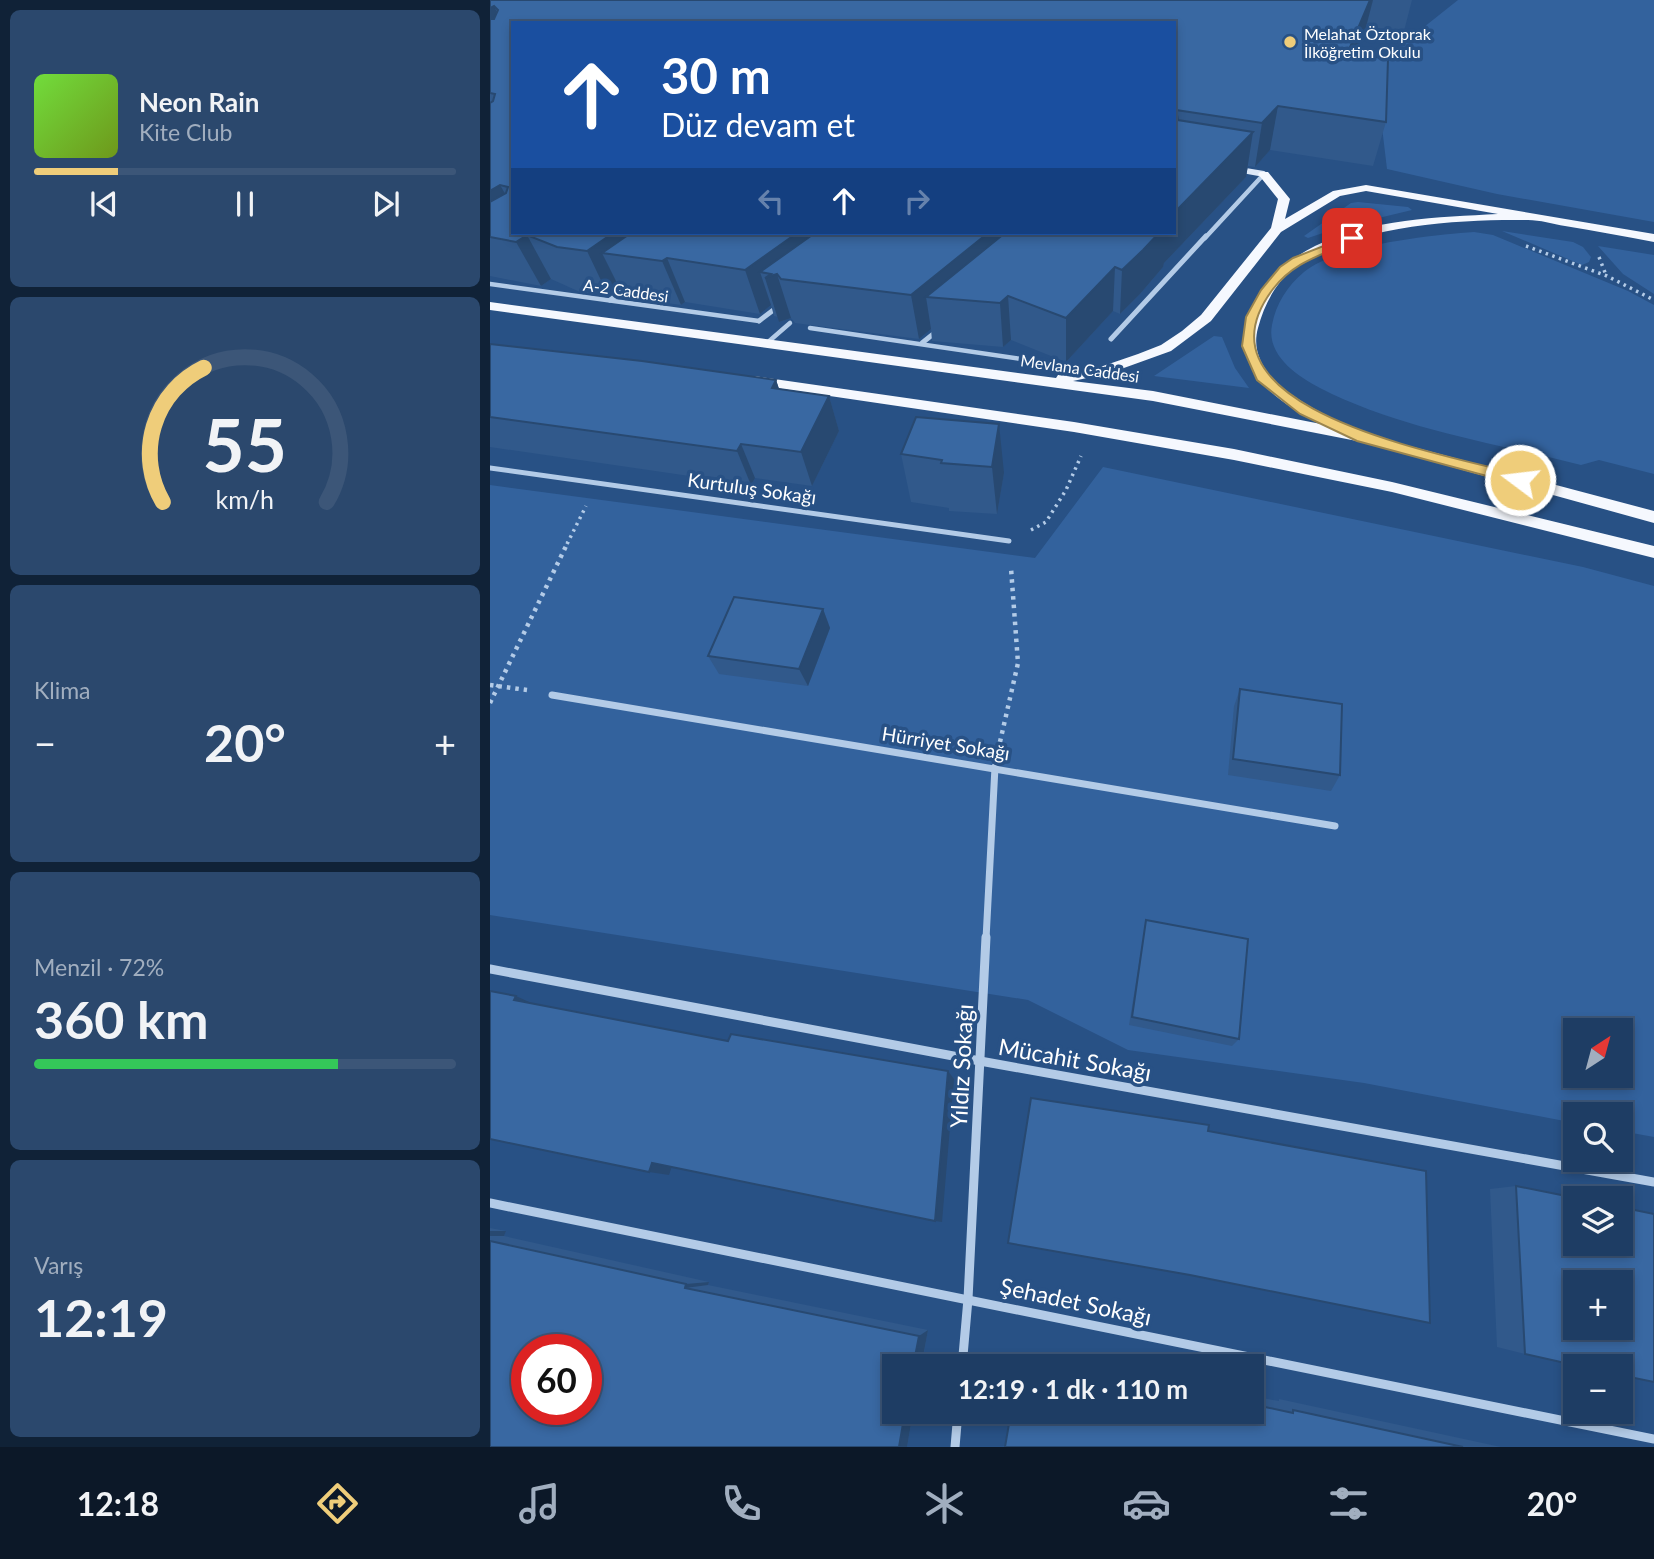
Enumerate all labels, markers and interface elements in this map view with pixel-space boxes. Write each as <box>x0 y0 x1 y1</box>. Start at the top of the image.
place label: Melahat Öztoprak İlköğretim Okulu <box>1304 24 1432 61</box>
marker: Melahat Öztoprak İlköğretim Okulu <box>1282 34 1298 50</box>
text: 30 m <box>661 46 771 104</box>
icon: ahead <box>546 49 637 140</box>
text: Neon Rain <box>139 86 259 118</box>
text: Düz devam et <box>661 105 855 144</box>
text: Kite Club <box>139 118 232 146</box>
icon: left <box>752 182 790 220</box>
icon: ahead <box>825 182 863 220</box>
icon: right <box>898 182 936 220</box>
icon: previous <box>85 185 123 223</box>
icon: pause <box>226 185 264 223</box>
icon: next <box>367 185 405 223</box>
pin <box>1322 208 1382 268</box>
icon: arrive <box>1333 219 1371 257</box>
street label: A-2 Caddesi <box>582 275 670 305</box>
street label: Mevlana Caddesi <box>1019 350 1141 386</box>
text: 55 <box>203 401 287 489</box>
position arrow <box>1483 443 1557 517</box>
street label: Kurtuluş Sokağı <box>686 468 818 508</box>
text: km/h <box>216 484 274 514</box>
text: Klima <box>34 676 91 704</box>
text: 20° <box>204 711 286 773</box>
text: − <box>34 720 56 766</box>
text: + <box>434 720 456 766</box>
street label: Hürriyet Sokağı <box>880 722 1012 764</box>
text: Menzil · 72% <box>34 953 164 981</box>
text: 360 km <box>34 988 208 1050</box>
street label: Yıldız Sokağı <box>944 1003 978 1129</box>
north arrow <box>1563 1018 1633 1088</box>
map controls <box>1563 1018 1633 1424</box>
street label: Mücahit Sokağı <box>996 1032 1154 1086</box>
button: search <box>1563 1102 1633 1172</box>
button: layers <box>1563 1186 1633 1256</box>
text: Varış <box>34 1251 83 1279</box>
button: + <box>1563 1270 1633 1340</box>
street label: Şehadet Sokağı <box>998 1271 1154 1331</box>
text: 12:19 <box>34 1286 168 1348</box>
speed limit sign: 60 <box>511 1334 602 1425</box>
button: − <box>1563 1354 1633 1424</box>
text: 12:19 · 1 dk · 110 m <box>958 1373 1188 1405</box>
icon: directions <box>313 1479 362 1528</box>
icon: music <box>515 1479 564 1528</box>
icon: phone <box>717 1479 766 1528</box>
icon: climate <box>920 1479 969 1528</box>
icon: car <box>1122 1479 1171 1528</box>
icon: filters <box>1324 1479 1373 1528</box>
text: 12:18 <box>77 1484 159 1523</box>
text: 20° <box>1527 1484 1577 1523</box>

